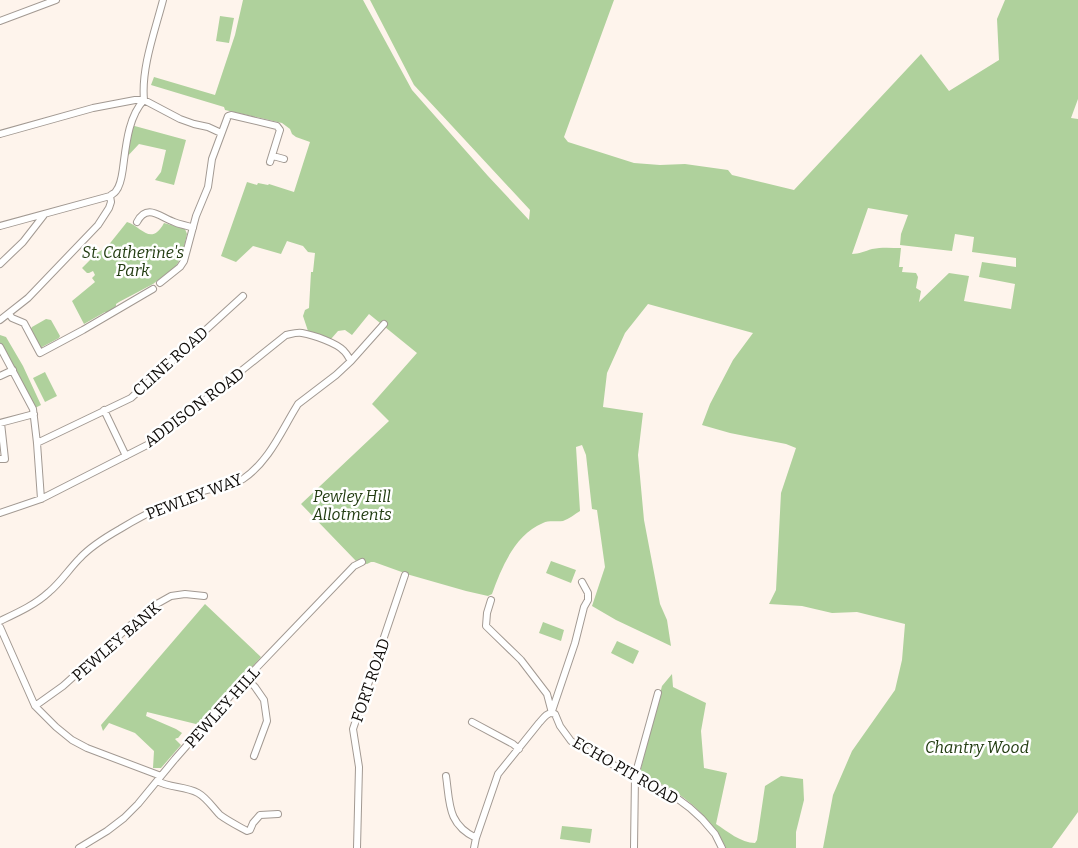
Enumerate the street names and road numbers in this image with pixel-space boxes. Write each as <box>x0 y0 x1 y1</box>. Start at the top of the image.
street label: CLINE ROAD <box>129 323 212 400</box>
street label: ADDISON ROAD <box>140 363 248 451</box>
street label: PEWLEY WAY <box>143 469 246 524</box>
street label: PEWLEY BANK <box>68 597 165 685</box>
street label: FORT ROAD <box>347 636 394 725</box>
street label: PEWLEY HILL <box>181 663 264 752</box>
street label: ECHO PIT ROAD <box>570 732 682 808</box>

